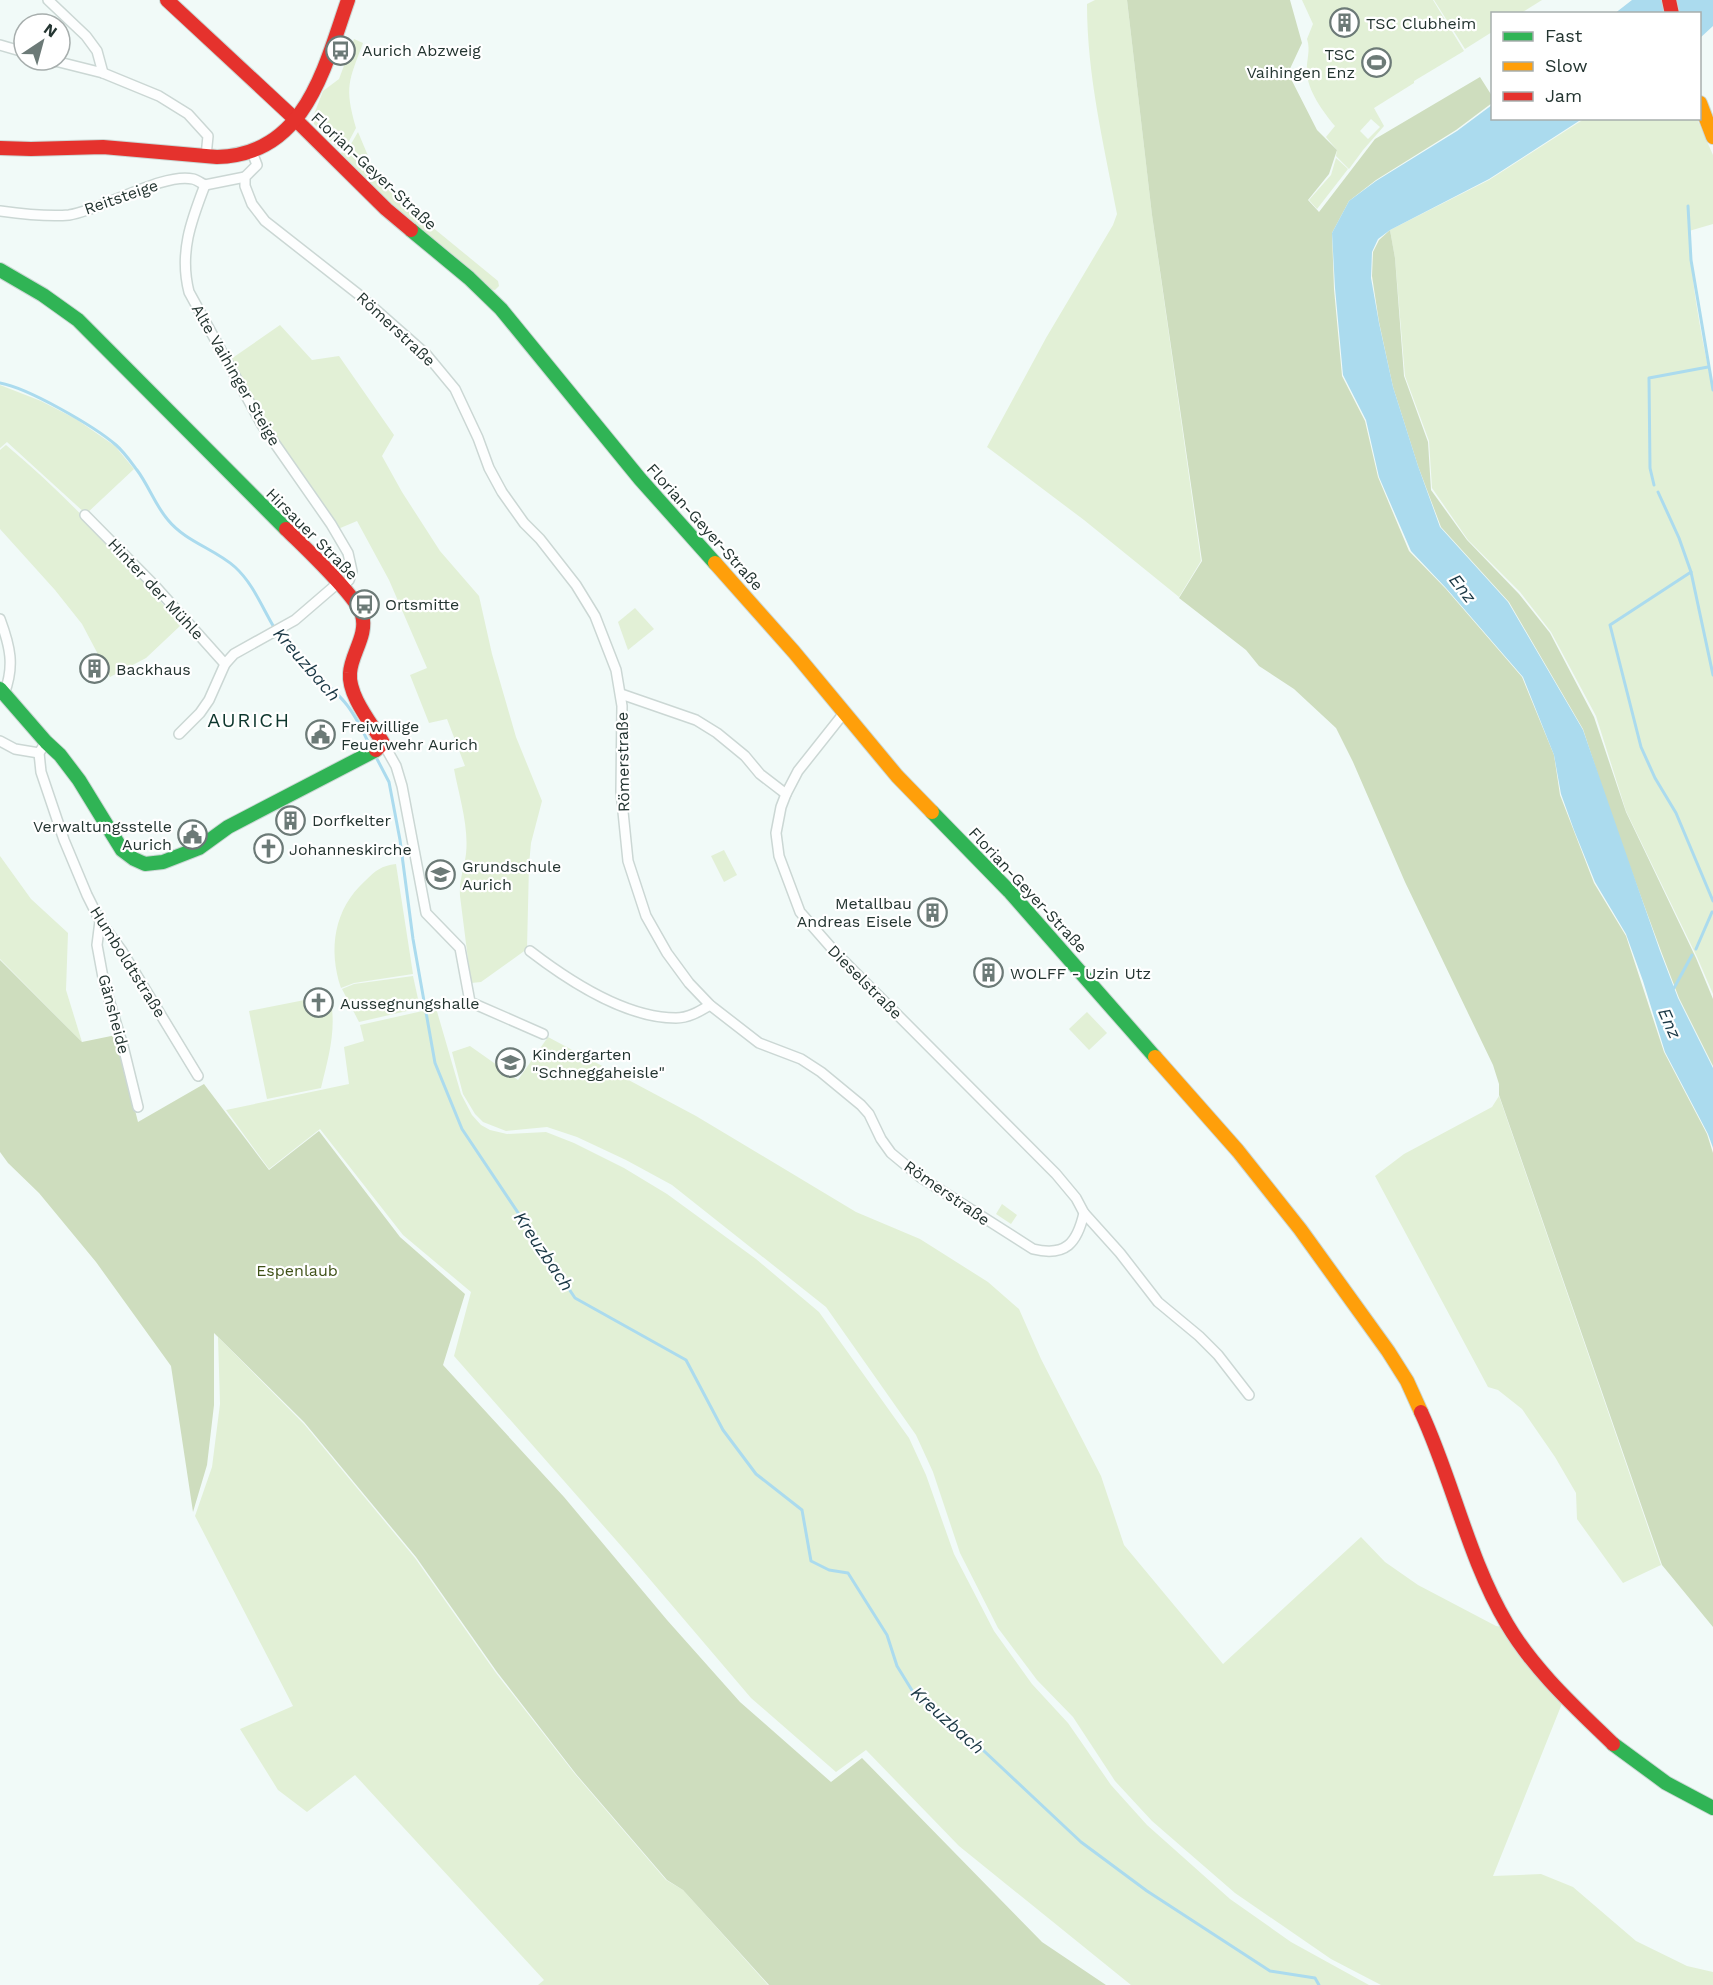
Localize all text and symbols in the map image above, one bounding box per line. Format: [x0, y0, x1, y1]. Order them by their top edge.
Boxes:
building icon: TSC Clubheim [1329, 7, 1361, 39]
north arrow [12, 12, 72, 72]
legend [1491, 12, 1701, 120]
place label: TSC Clubheim [1366, 14, 1476, 33]
text: N [40, 19, 61, 41]
text: Fast [1545, 25, 1583, 46]
bus stop icon: Aurich Abzweig [325, 34, 357, 66]
place label: Aurich Abzweig [362, 41, 481, 60]
place label: TSC Vaihingen Enz [1246, 45, 1355, 82]
sports icon: TSC Vaihingen Enz [1360, 47, 1392, 79]
text: Slow [1545, 55, 1588, 76]
text: Jam [1545, 85, 1582, 106]
street label: Florian-Geyer-Straße [307, 108, 441, 234]
street label: Reitsteige [82, 175, 160, 219]
street label: Römerstraße [353, 288, 439, 370]
street label: Alte Vaihinger Steige [188, 301, 284, 449]
street label: Florian-Geyer-Straße [643, 459, 767, 595]
street label: Hirsauer Straße [262, 484, 362, 584]
street label: Hinter der Mühle [104, 534, 208, 644]
water label: Enz [1445, 569, 1481, 607]
bus stop icon: Ortsmitte [348, 588, 380, 620]
place label: Ortsmitte [385, 595, 459, 614]
water label: Kreuzbach [269, 623, 345, 705]
building icon: Backhaus [79, 653, 111, 685]
place label: Backhaus [116, 660, 191, 679]
district label: AURICH [207, 708, 291, 732]
street label: Römerstraße [613, 712, 633, 812]
place label: Freiwillige Feuerwehr Aurich [341, 717, 478, 754]
public building icon: Freiwillige Feuerwehr Aurich [304, 719, 336, 751]
building icon: Dorfkelter [275, 804, 307, 836]
place label: Dorfkelter [312, 811, 391, 830]
place label: Verwaltungsstelle Aurich [33, 817, 172, 854]
public building icon: Verwaltungsstelle Aurich [177, 819, 209, 851]
street label: Florian-Geyer-Straße [965, 823, 1091, 957]
church icon: Johanneskirche [252, 833, 284, 865]
place label: Johanneskirche [289, 840, 412, 859]
place label: Grundschule Aurich [462, 857, 561, 894]
school or university icon: Grundschule Aurich [425, 859, 457, 891]
place label: Metallbau Andreas Eisele [797, 894, 912, 931]
building icon: Metallbau Andreas Eisele [917, 896, 949, 928]
street label: Humboldtstraße [86, 903, 170, 1021]
street label: Dieselstraße [824, 941, 906, 1023]
building icon: WOLFF - Uzin Utz [973, 957, 1005, 989]
place label: WOLFF - Uzin Utz [1010, 964, 1151, 983]
street label: Gänsheide [94, 972, 134, 1056]
church icon: Aussegnungshalle [303, 987, 335, 1019]
place label: Aussegnungshalle [340, 994, 480, 1013]
water label: Enz [1654, 1004, 1686, 1042]
place label: Kindergarten "Schneggaheisle" [532, 1045, 665, 1082]
school or university icon: Kindergarten "Schneggaheisle" [495, 1047, 527, 1079]
street label: Römerstraße [900, 1156, 994, 1230]
water label: Kreuzbach [510, 1207, 578, 1295]
park label: Espenlaub [256, 1261, 338, 1280]
water label: Kreuzbach [907, 1682, 989, 1758]

